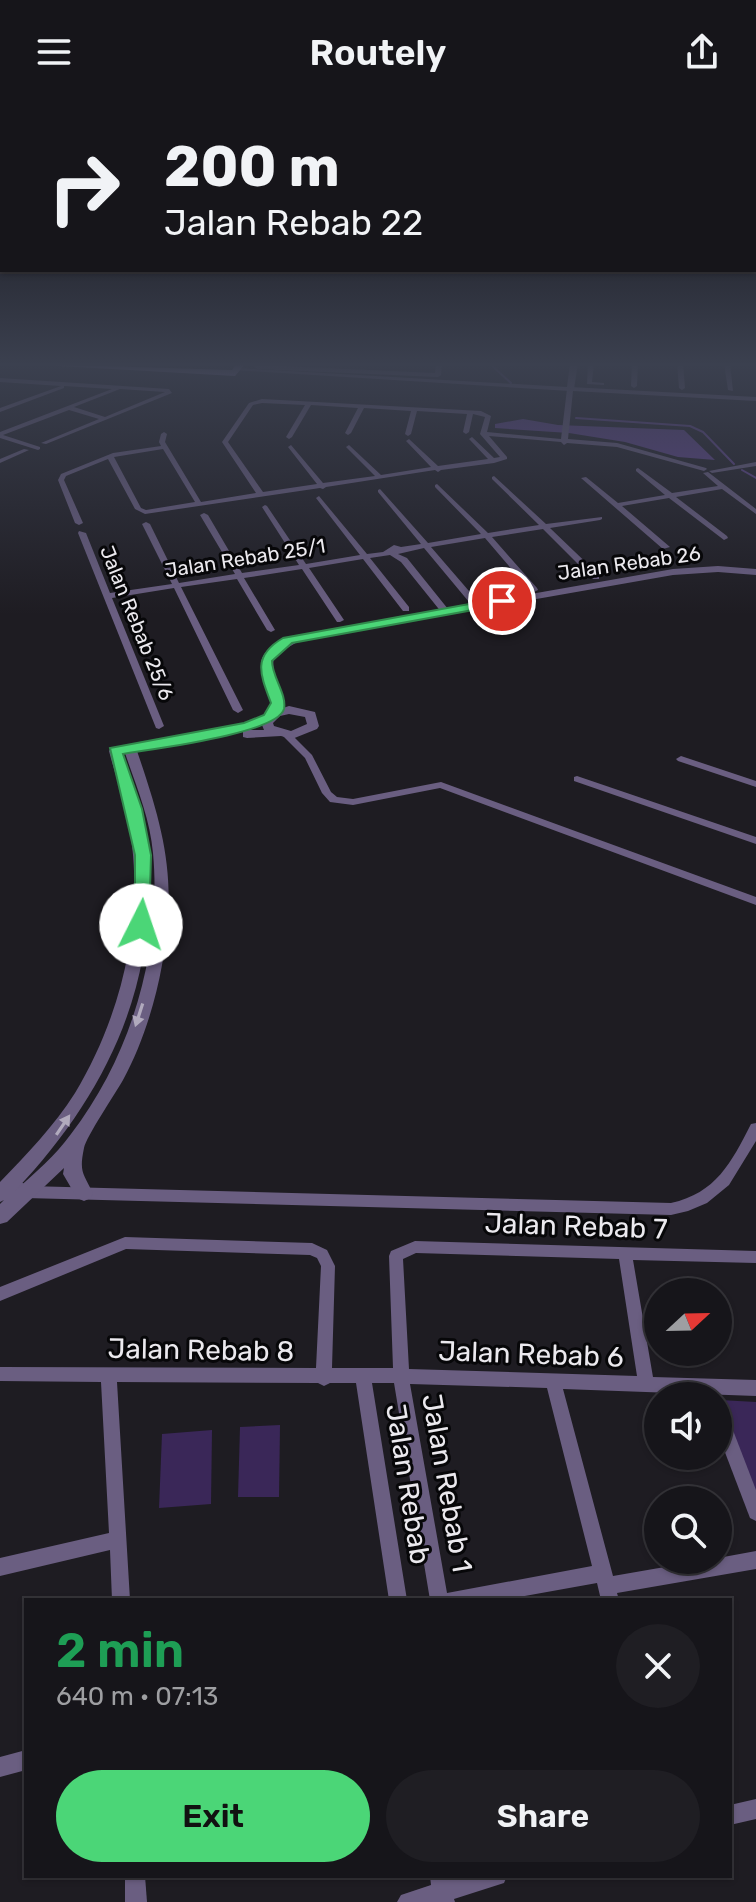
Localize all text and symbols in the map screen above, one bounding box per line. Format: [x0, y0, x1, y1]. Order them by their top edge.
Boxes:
icon: menu [32, 30, 76, 74]
icon: share [680, 30, 724, 74]
text: Routely [310, 31, 446, 74]
text: 200 m [164, 134, 340, 200]
icon: right [32, 136, 136, 240]
text: Jalan Rebab 22 [164, 201, 423, 244]
street label: Jalan Rebab 25/1 [163, 533, 327, 583]
street label: Jalan Rebab 26 [556, 541, 702, 585]
street label: Jalan Rebab 25/6 [95, 542, 179, 704]
pin [468, 567, 536, 635]
icon: arrive [480, 579, 524, 623]
position arrow [99, 883, 183, 967]
one-way arrow [132, 1003, 144, 1027]
one-way arrow [55, 1114, 70, 1135]
street label: Jalan Rebab 7 [484, 1206, 668, 1246]
north arrow [644, 1278, 732, 1366]
map controls [644, 1278, 732, 1574]
street label: Jalan Rebab 8 [107, 1332, 295, 1368]
street label: Jalan Rebab 6 [438, 1334, 624, 1374]
button: sound [644, 1382, 732, 1470]
street label: Jalan Rebab 1 [415, 1391, 479, 1575]
street label: Jalan Rebab [379, 1402, 437, 1566]
button: search [644, 1486, 732, 1574]
text: 2 min [56, 1622, 184, 1679]
button: close [616, 1624, 700, 1708]
text: 640 m · 07:13 [56, 1681, 218, 1712]
button: Exit [56, 1770, 370, 1862]
button: Share [386, 1770, 700, 1862]

